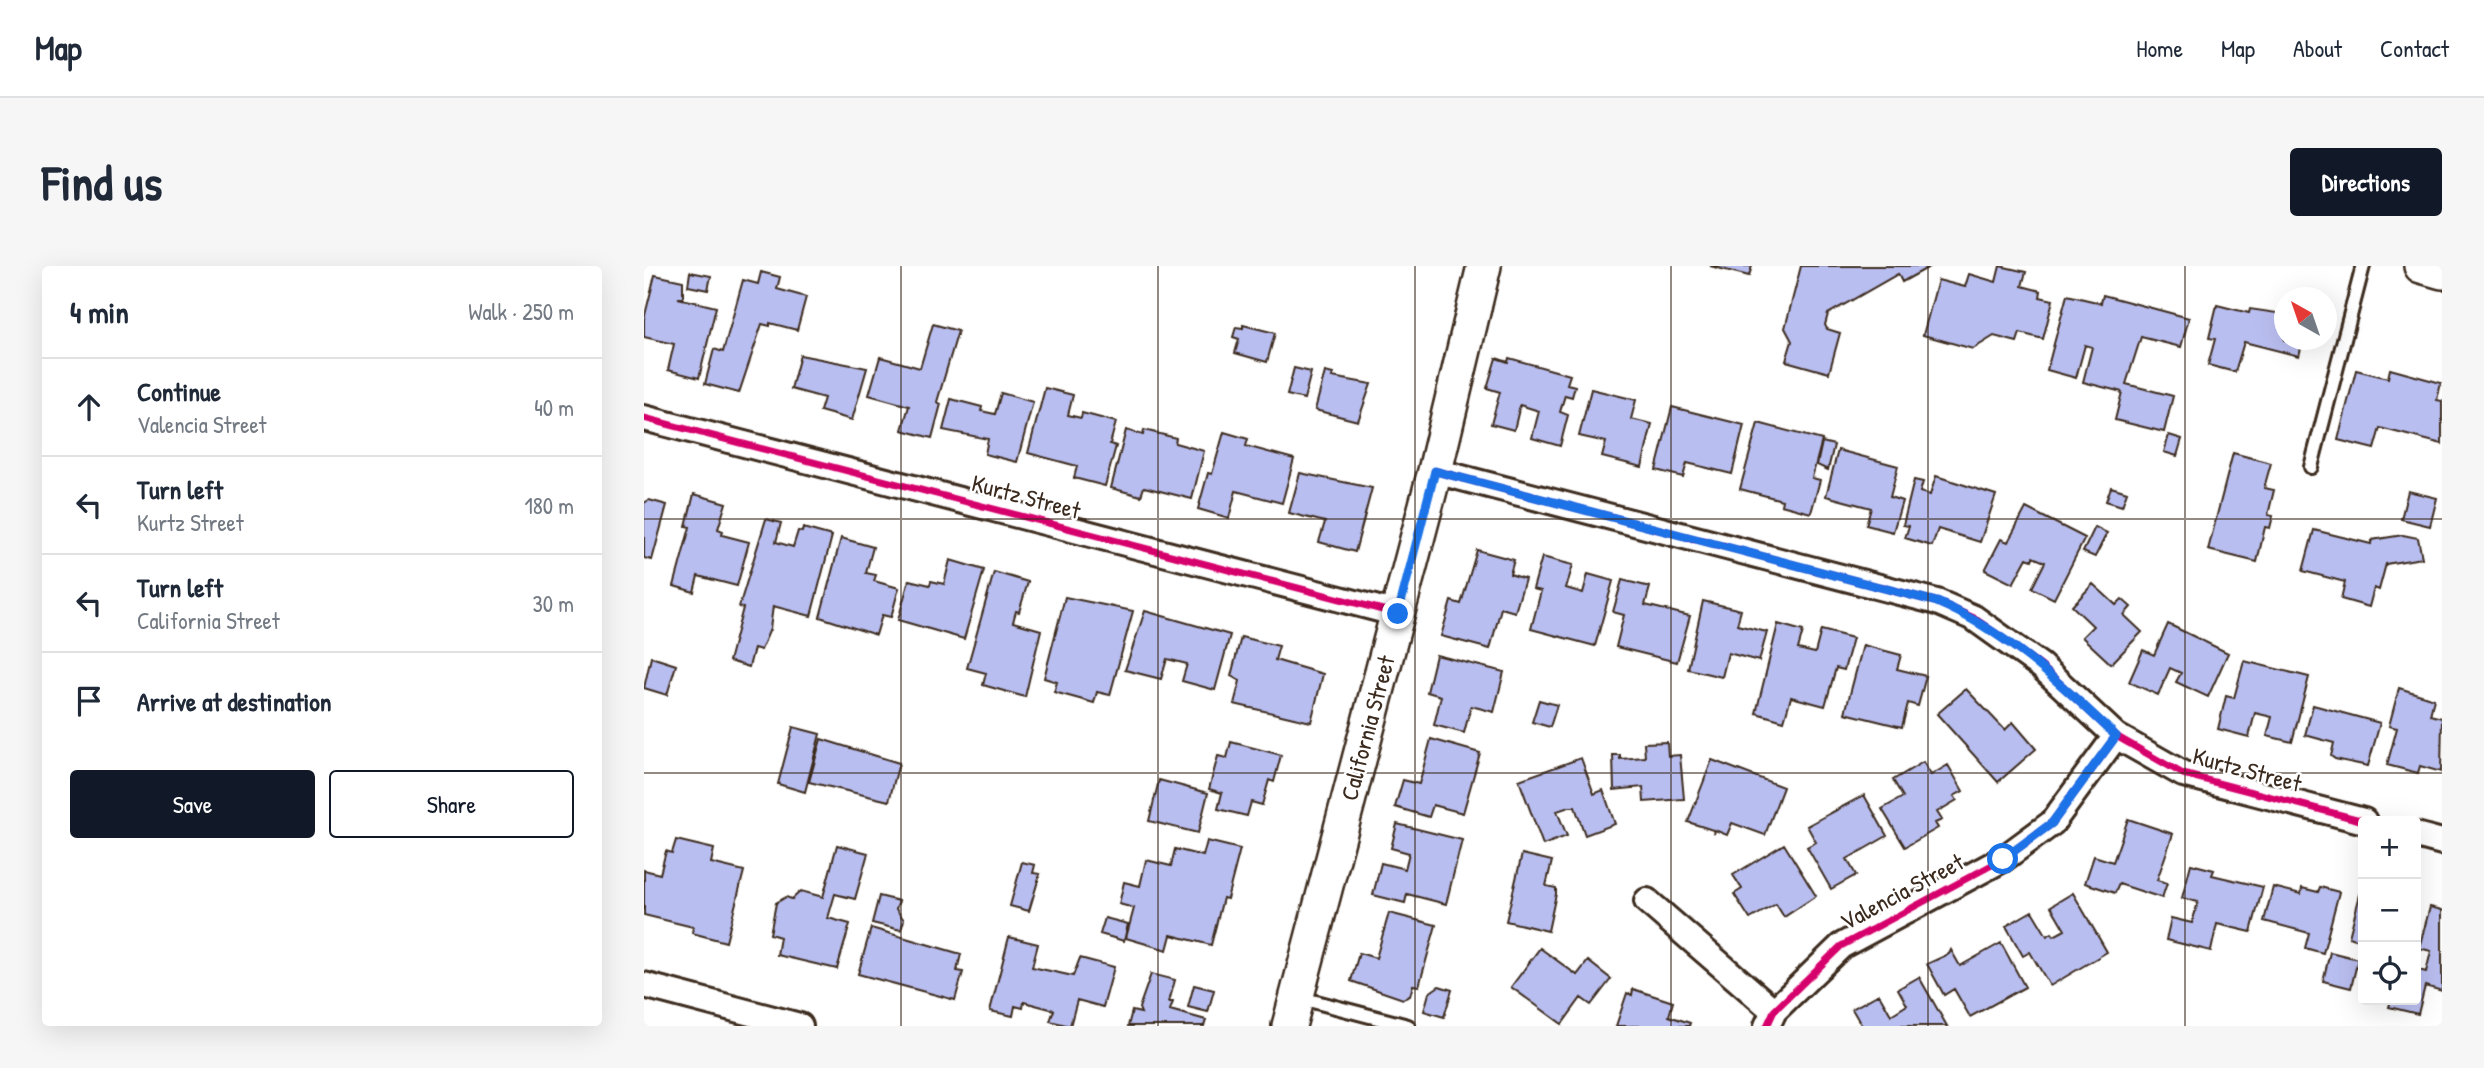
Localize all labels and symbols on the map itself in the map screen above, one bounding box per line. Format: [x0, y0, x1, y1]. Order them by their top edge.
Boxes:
north arrow [2274, 287, 2337, 350]
street label: Kurtz Street [968, 466, 1085, 526]
route end [1382, 598, 1413, 629]
street label: California Street [1332, 651, 1402, 804]
street label: Kurtz Street [2189, 739, 2306, 799]
route start [1987, 843, 2018, 874]
street label: Valencia Street [1834, 845, 1969, 937]

